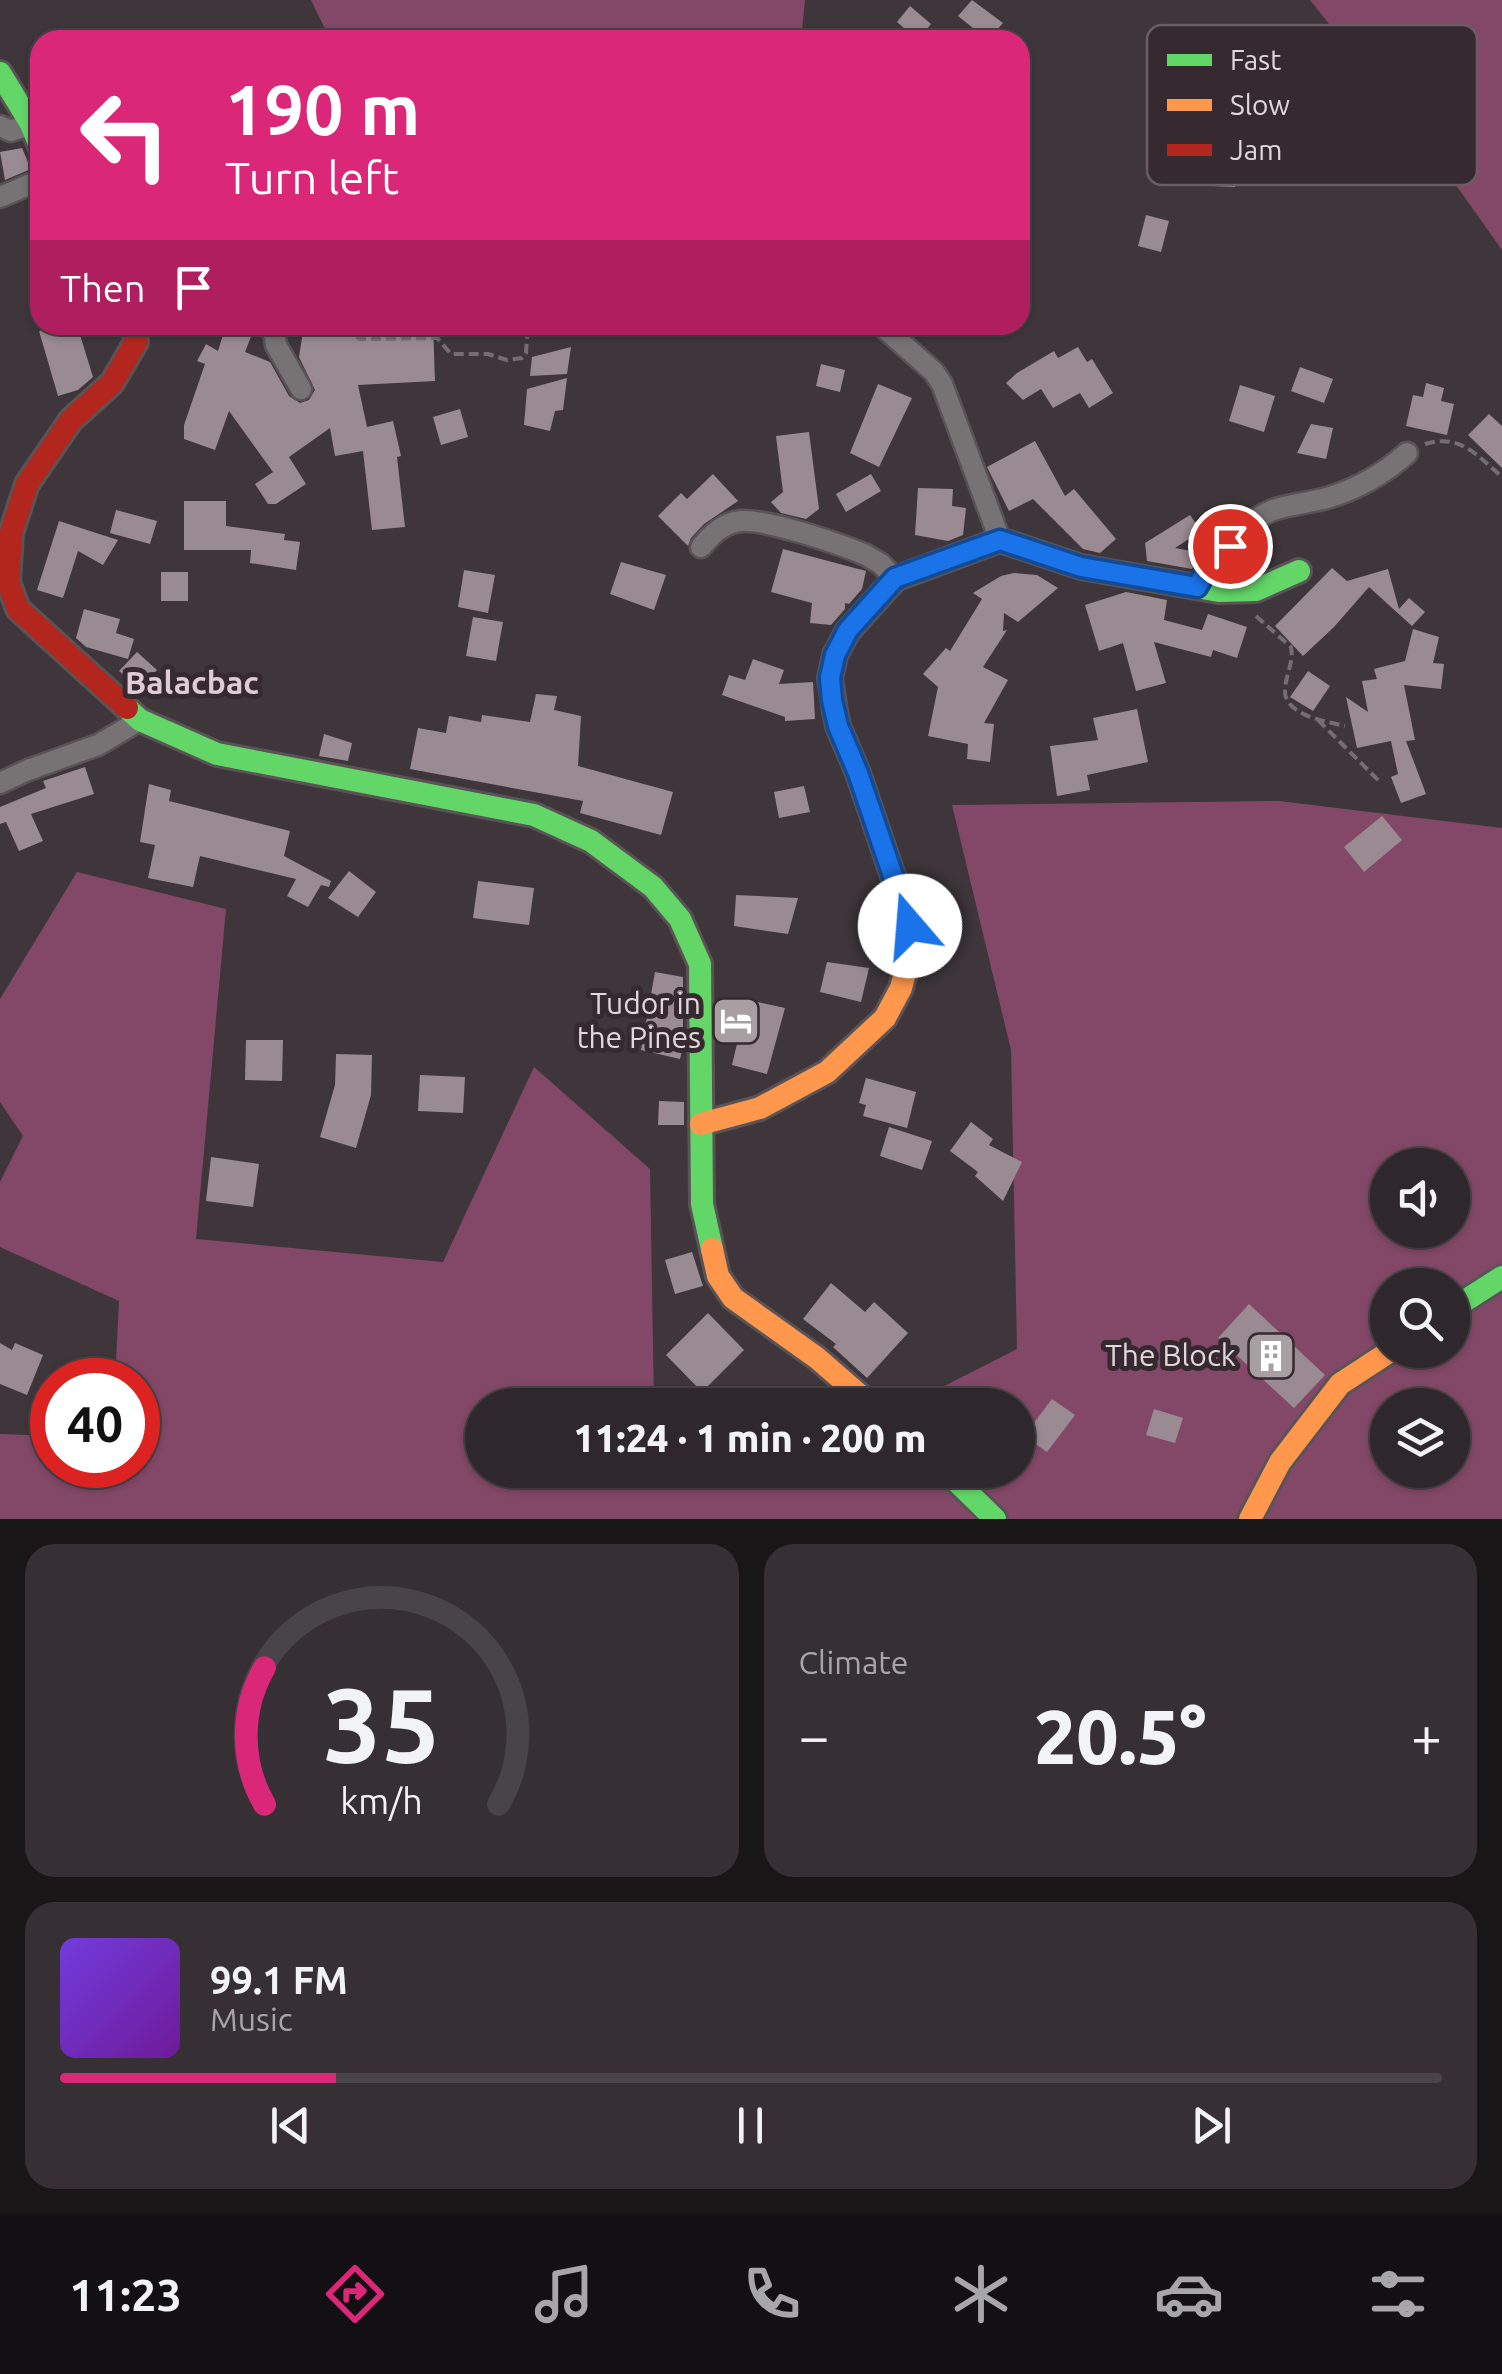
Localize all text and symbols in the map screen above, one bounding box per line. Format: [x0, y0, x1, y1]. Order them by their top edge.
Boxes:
legend [1147, 25, 1477, 185]
text: Fast [1230, 44, 1281, 75]
icon: left [60, 70, 190, 200]
text: 190 m [225, 70, 420, 148]
text: Slow [1230, 89, 1290, 120]
text: Jam [1230, 134, 1282, 165]
text: Turn left [225, 152, 399, 203]
icon: arrive [166, 260, 221, 315]
text: Then [60, 267, 146, 309]
pin [1188, 504, 1273, 589]
icon: arrive [1203, 519, 1258, 574]
district label: Balacbac [125, 664, 259, 700]
position arrow [858, 874, 962, 978]
place label: Tudor in the Pines [577, 986, 701, 1054]
hotel icon: Tudor in the Pines [710, 995, 762, 1047]
map controls [1370, 1148, 1470, 1488]
button: sound [1370, 1148, 1470, 1248]
button: search [1370, 1268, 1470, 1368]
building icon: The Block [1245, 1330, 1297, 1382]
place label: The Block [1105, 1338, 1236, 1372]
speed limit sign: 40 [30, 1358, 160, 1488]
button: layers [1370, 1388, 1470, 1488]
text: 11:24 · 1 min · 200 m [573, 1417, 927, 1459]
text: Climate [799, 1644, 909, 1680]
text: 35 [323, 1665, 440, 1782]
text: 20.5° [1034, 1694, 1207, 1778]
text: − [799, 1705, 830, 1766]
text: + [1411, 1705, 1442, 1766]
text: km/h [340, 1781, 423, 1821]
text: 99.1 FM [210, 1959, 348, 2001]
text: Music [210, 2001, 293, 2037]
icon: previous [263, 2098, 318, 2153]
icon: pause [723, 2098, 778, 2153]
icon: next [1184, 2098, 1239, 2153]
icon: directions [320, 2259, 390, 2329]
icon: music [529, 2259, 599, 2329]
icon: phone [737, 2259, 807, 2329]
icon: climate [946, 2259, 1016, 2329]
icon: car [1154, 2259, 1224, 2329]
icon: filters [1363, 2259, 1433, 2329]
text: 11:23 [69, 2269, 182, 2320]

